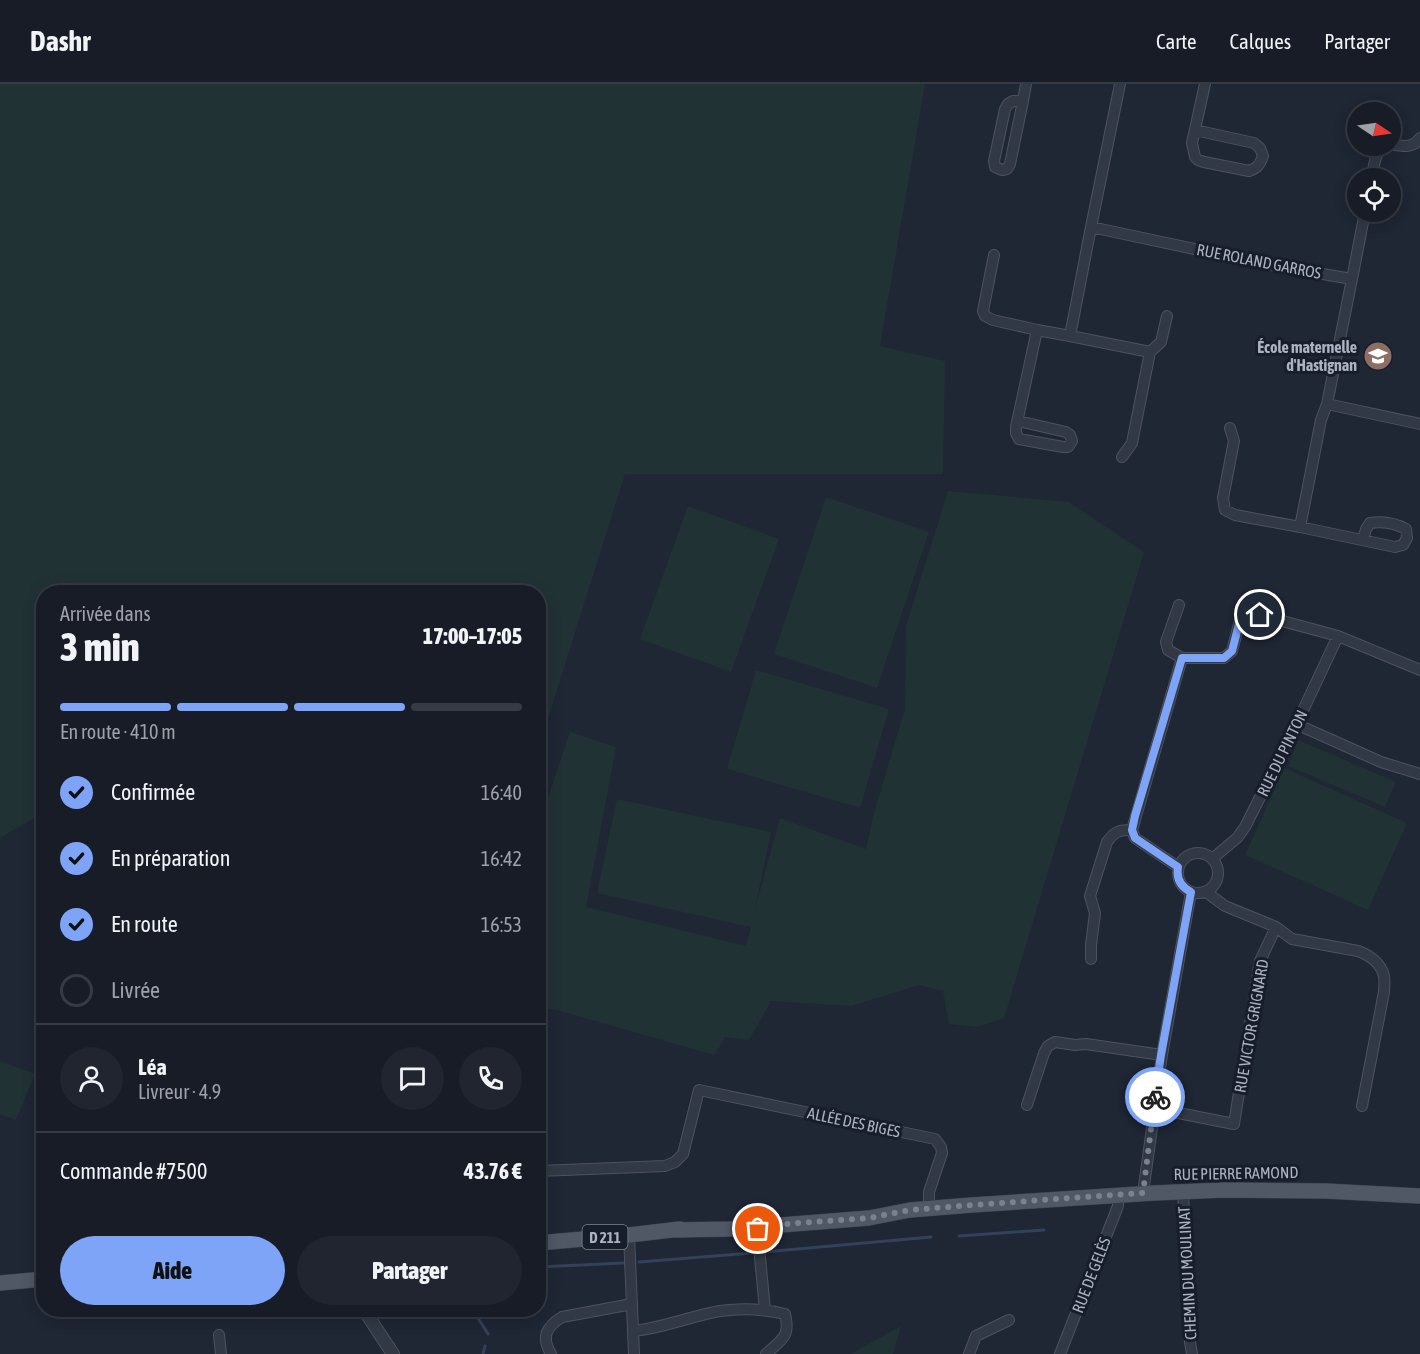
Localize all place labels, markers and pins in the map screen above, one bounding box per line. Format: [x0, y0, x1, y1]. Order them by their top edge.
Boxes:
place label: École maternelle d'Hastignan [1257, 338, 1357, 374]
school or university icon: École maternelle d'Hastignan [1362, 340, 1394, 372]
pin [1234, 589, 1285, 640]
pin [732, 1203, 783, 1254]

